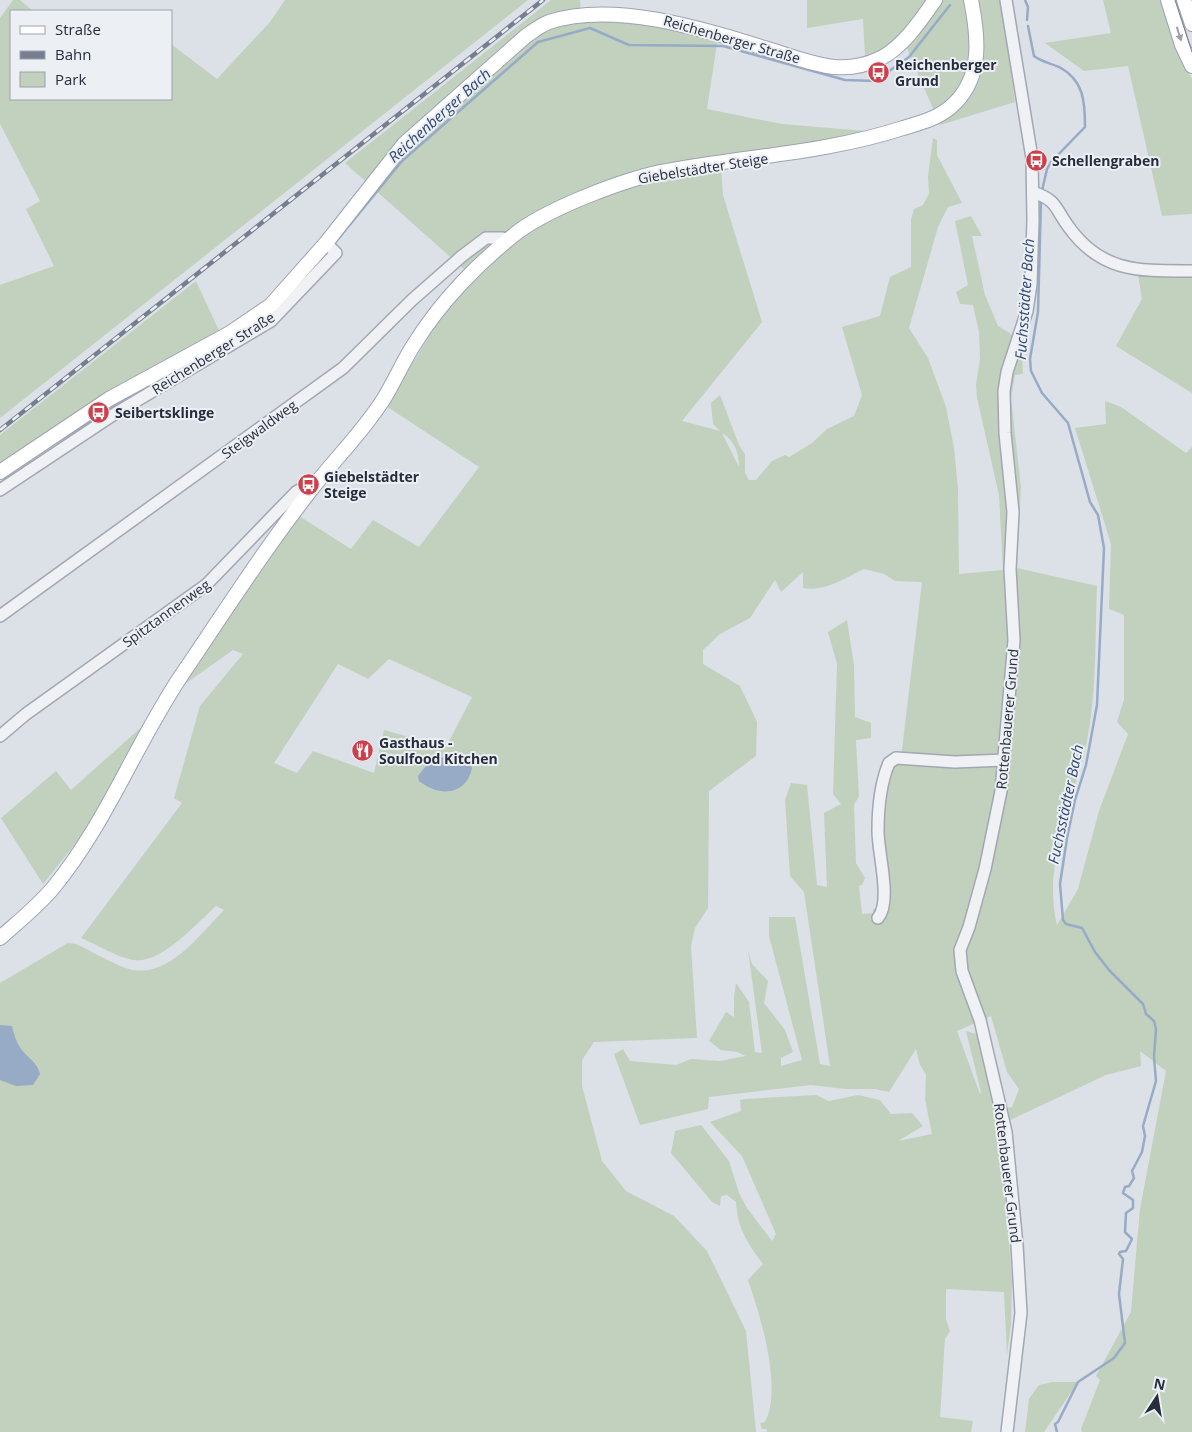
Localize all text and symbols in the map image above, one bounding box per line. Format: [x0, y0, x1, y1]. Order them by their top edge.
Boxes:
legend [10, 10, 172, 100]
street label: Reichenberger Straße [661, 10, 803, 68]
text: Straße [55, 19, 101, 39]
one-way arrow [1175, 26, 1183, 41]
text: Bahn [55, 44, 91, 64]
place label: Reichenberger Grund [895, 55, 997, 90]
bus stop icon: Reichenberger Grund [867, 60, 891, 84]
water label: Reichenberger Bach [383, 64, 495, 166]
text: Park [55, 69, 86, 89]
street label: Giebelstädter Steige [637, 148, 769, 188]
bus stop icon: Schellengraben [1024, 148, 1048, 172]
place label: Schellengraben [1052, 151, 1159, 170]
water label: Fuchsstädter Bach [1010, 238, 1038, 360]
street label: Reichenberger Straße [148, 307, 278, 399]
street label: Steigwaldweg [218, 395, 301, 463]
bus stop icon: Seibertsklinge [87, 400, 111, 424]
place label: Seibertsklinge [115, 403, 214, 422]
place label: Giebelstädter Steige [324, 467, 420, 502]
bus stop icon: Giebelstädter Steige [296, 472, 320, 496]
street label: Spitztannenweg [118, 575, 214, 651]
street label: Rottenbauerer Grund [991, 648, 1023, 790]
place label: Gasthaus - Soulfood Kitchen [379, 733, 498, 768]
restaurant icon: Gasthaus - Soulfood Kitchen [351, 738, 375, 762]
water label: Fuchsstädter Bach [1043, 743, 1087, 865]
street label: Rottenbauerer Grund [990, 1102, 1026, 1244]
north arrow [1132, 1372, 1182, 1422]
text: N [1152, 1373, 1167, 1394]

